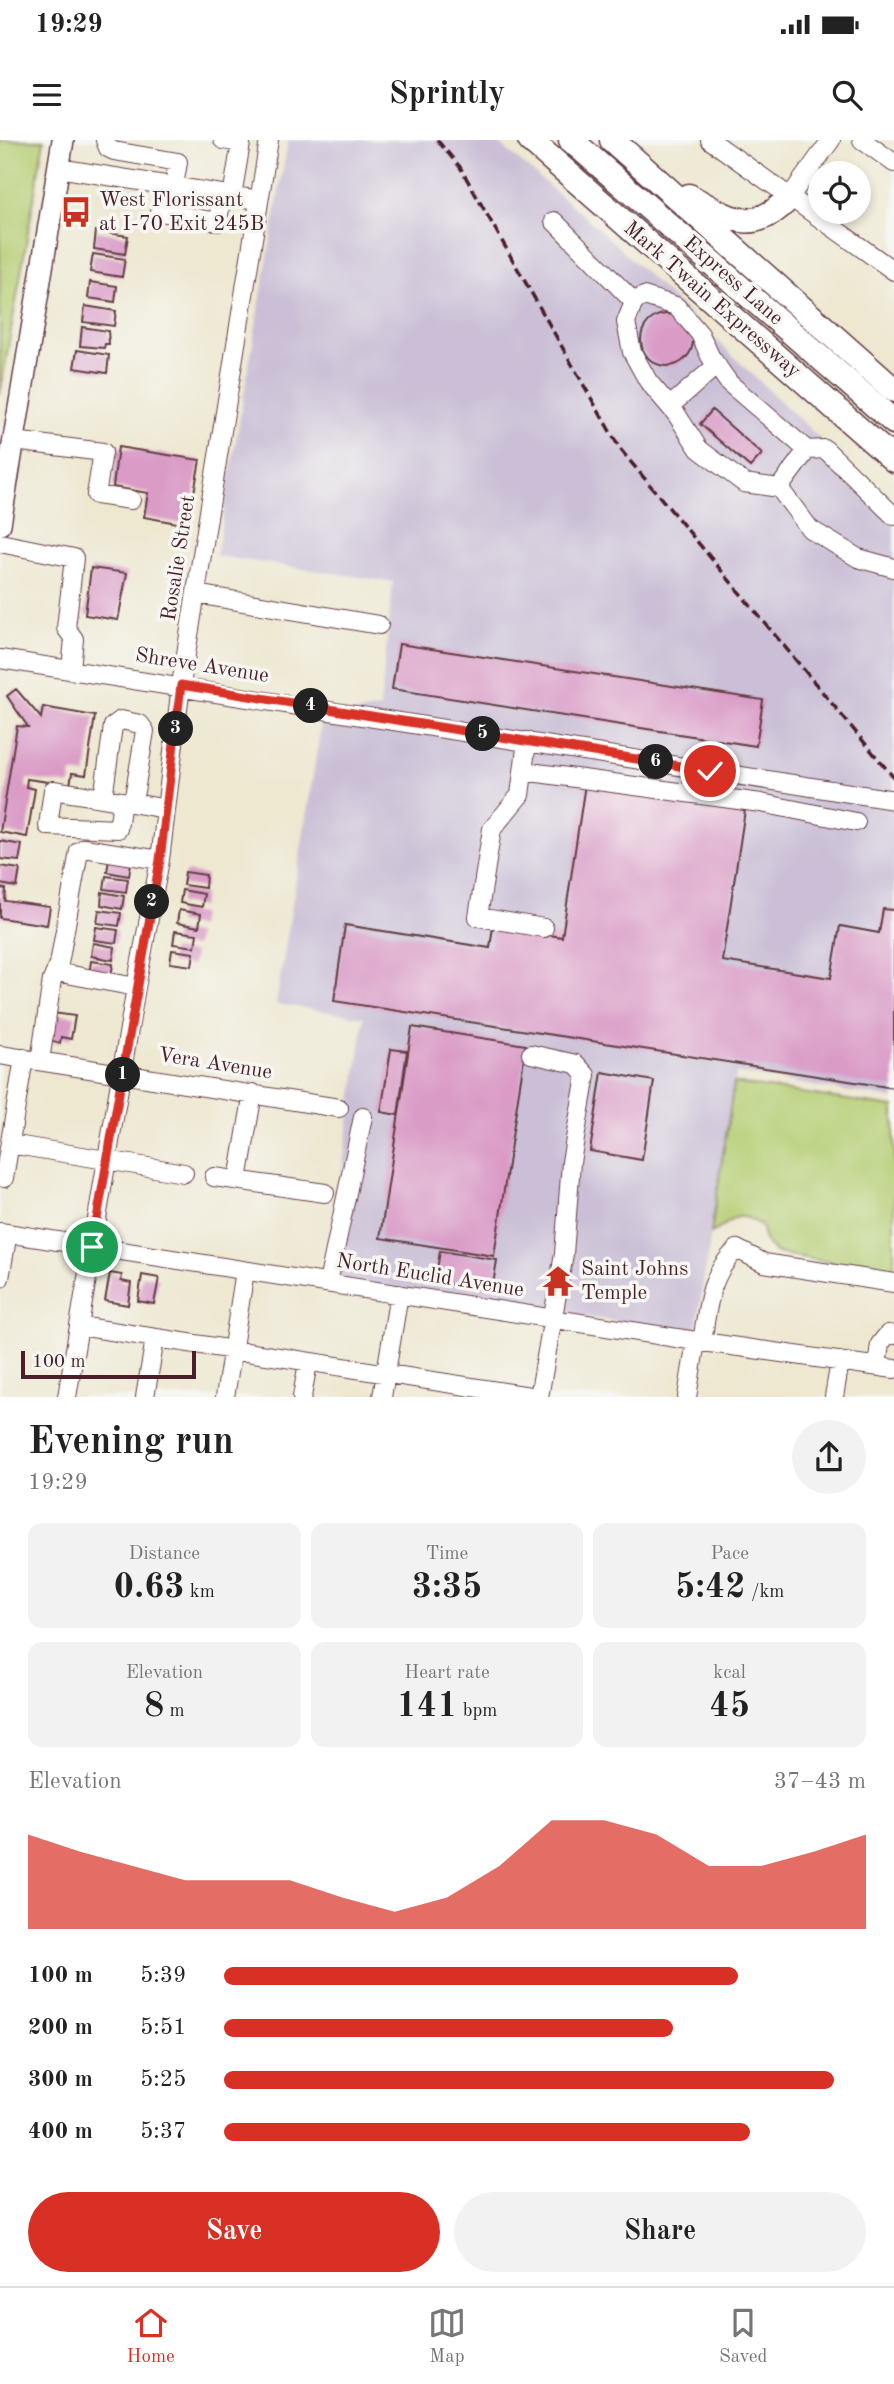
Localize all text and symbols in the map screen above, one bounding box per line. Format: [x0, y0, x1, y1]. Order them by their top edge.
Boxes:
text: 19:29 [35, 12, 103, 38]
icon: menu [28, 76, 66, 114]
icon: search [828, 76, 866, 114]
text: Sprintly [389, 79, 505, 111]
map controls [808, 161, 871, 224]
button: locate [808, 161, 871, 224]
place label: West Florissant at I-70 Exit 245B [99, 190, 264, 235]
bus stop icon: West Florissant at I-70 Exit 245B [59, 195, 93, 229]
street label: Mark Twain Expressway [620, 218, 804, 382]
street label: Express Lane [679, 232, 787, 330]
street label: Rosalie Street [159, 493, 199, 623]
street label: Shreve Avenue [134, 645, 270, 687]
pin: 4 [294, 688, 328, 724]
text: 4 [305, 696, 316, 715]
pin: 3 [158, 712, 194, 746]
pin: 5 [466, 716, 500, 752]
text: 3 [170, 719, 181, 738]
text: 5 [477, 724, 488, 743]
pin [680, 741, 740, 801]
pin: 6 [638, 744, 674, 780]
text: 6 [650, 752, 661, 771]
icon: check [691, 752, 729, 790]
pin: 2 [134, 884, 170, 920]
text: 2 [146, 892, 157, 911]
street label: Vera Avenue [156, 1045, 274, 1083]
pin: 1 [106, 1058, 140, 1093]
text: 1 [117, 1065, 128, 1084]
pin [62, 1217, 122, 1277]
icon: arrive [73, 1228, 111, 1266]
street label: North Euclid Avenue [335, 1251, 525, 1301]
place label: Saint Johns Temple [581, 1259, 688, 1304]
temple icon: Saint Johns Temple [541, 1264, 575, 1298]
scale bar [21, 1348, 196, 1380]
text: 100 m [32, 1353, 85, 1372]
button: share [792, 1420, 866, 1494]
text: Evening run [28, 1424, 234, 1462]
text: 19:29 [28, 1471, 88, 1494]
text: Distance [129, 1545, 200, 1564]
text: Time [426, 1545, 468, 1564]
text: Pace [710, 1545, 749, 1564]
text: 0.63 [114, 1570, 185, 1605]
text: 3:35 [412, 1570, 482, 1605]
text: 5:42 [675, 1570, 746, 1605]
text: km [185, 1583, 215, 1602]
text: /km [746, 1583, 784, 1602]
text: Elevation [126, 1664, 203, 1683]
text: Heart rate [404, 1664, 490, 1683]
text: kcal [713, 1664, 746, 1683]
text: 8 [144, 1689, 164, 1724]
text: 141 [397, 1689, 457, 1724]
text: 45 [709, 1689, 750, 1724]
text: m [164, 1702, 185, 1721]
text: bpm [457, 1702, 497, 1721]
text: Elevation [28, 1770, 122, 1793]
text: 37–43 m [774, 1770, 866, 1793]
text: 100 m [28, 1964, 93, 1987]
text: 5:39 [140, 1964, 186, 1987]
text: 200 m [28, 2016, 93, 2039]
text: 5:51 [140, 2016, 186, 2039]
text: 300 m [28, 2068, 93, 2091]
text: 5:25 [140, 2068, 186, 2091]
text: 400 m [28, 2120, 93, 2143]
text: 5:37 [140, 2120, 186, 2143]
button: Save [28, 2192, 440, 2272]
button: Share [454, 2192, 866, 2272]
tab: Home [127, 2304, 175, 2369]
tab: Map [428, 2304, 466, 2369]
tab: Saved [719, 2304, 767, 2369]

